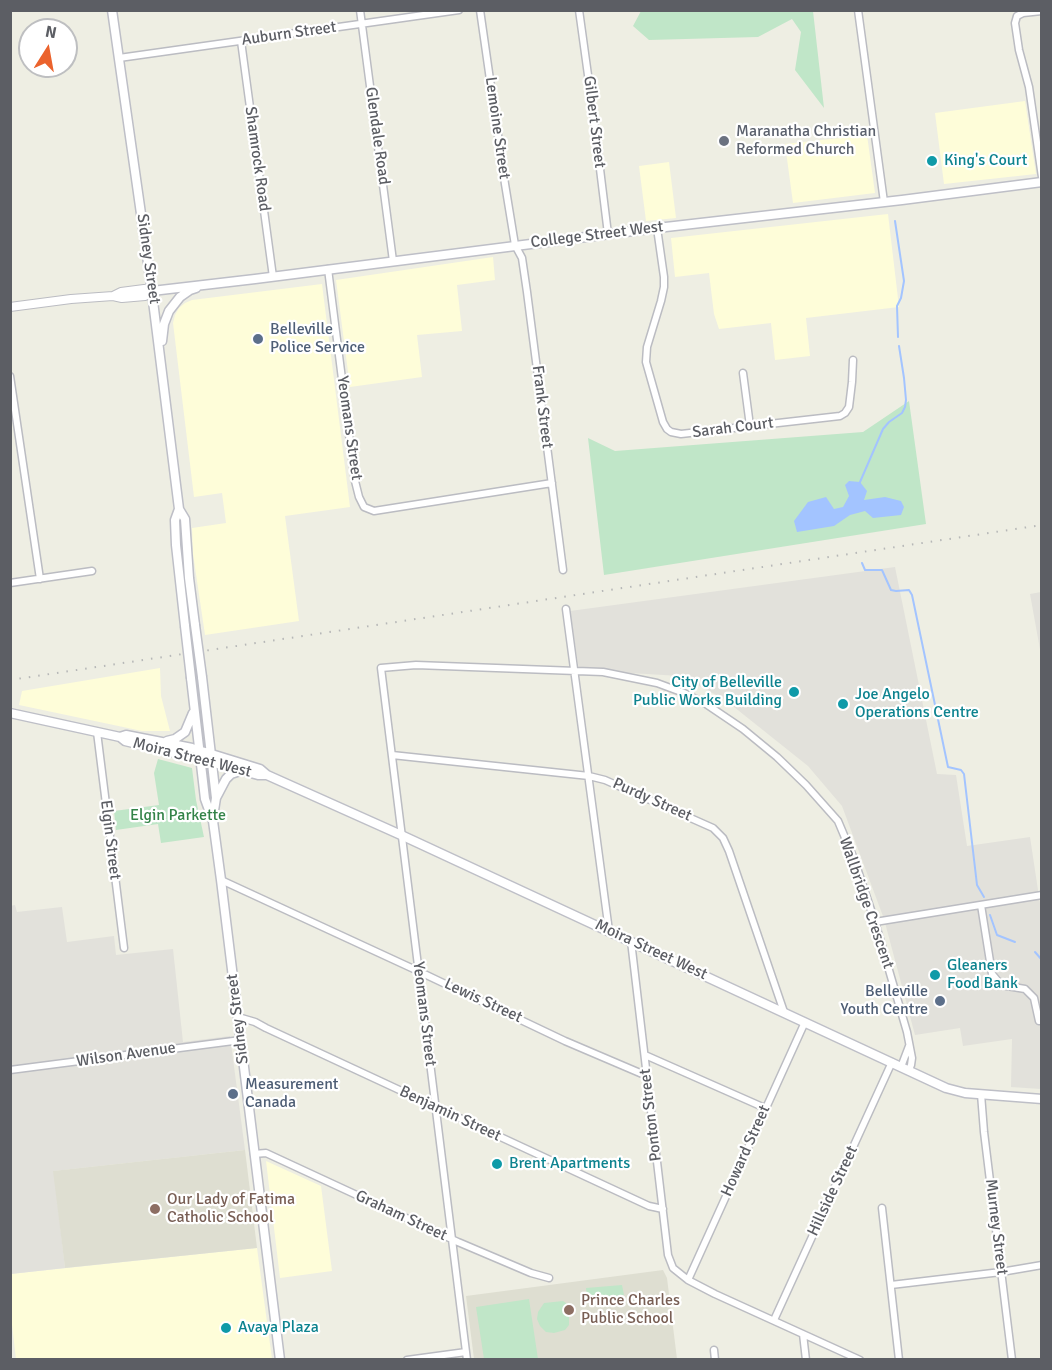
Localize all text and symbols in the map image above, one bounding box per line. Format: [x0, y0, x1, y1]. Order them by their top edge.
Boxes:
north arrow [18, 18, 78, 78]
street label: Auburn Street [240, 18, 338, 50]
text: N [44, 21, 58, 43]
street label: Gilbert Street [579, 75, 609, 169]
street label: Lemoine Street [480, 76, 514, 180]
street label: Glendale Road [361, 86, 393, 186]
street label: Shamrock Road [240, 105, 274, 213]
place label: Maranatha Christian Reformed Church [736, 122, 876, 160]
marker: Maranatha Christian Reformed Church [717, 134, 731, 148]
place label: King's Court [944, 151, 1027, 171]
marker: King's Court [925, 154, 939, 168]
street label: Sidney Street [132, 213, 164, 305]
street label: College Street West [529, 217, 665, 253]
place label: Belleville Police Service [270, 320, 365, 358]
marker: Belleville Police Service [251, 332, 265, 346]
street label: Frank Street [527, 364, 557, 450]
street label: Yeomans Street [332, 375, 366, 481]
street label: Sarah Court [691, 414, 775, 442]
place label: City of Belleville Public Works Building [633, 673, 782, 711]
marker: City of Belleville Public Works Building [787, 685, 801, 699]
place label: Joe Angelo Operations Centre [855, 685, 979, 723]
marker: Joe Angelo Operations Centre [836, 697, 850, 711]
street label: Moira Street West [131, 734, 253, 782]
street label: Purdy Street [609, 774, 695, 826]
street label: Elgin Street [96, 799, 124, 881]
park label: Elgin Parkette [130, 806, 226, 826]
street label: Wallbridge Crescent [834, 835, 898, 971]
street label: Moira Street West [592, 916, 710, 984]
place label: Gleaners Food Bank [947, 956, 1018, 994]
street label: Yeomans Street [408, 961, 440, 1067]
marker: Gleaners Food Bank [928, 968, 942, 982]
street label: Sidney Street [223, 973, 253, 1065]
street label: Lewis Street [441, 975, 525, 1027]
place label: Belleville Youth Centre [841, 982, 928, 1020]
marker: Belleville Youth Centre [933, 994, 947, 1008]
street label: Wilson Avenue [75, 1039, 177, 1071]
street label: Ponton Street [636, 1067, 666, 1163]
place label: Measurement Canada [245, 1075, 338, 1113]
street label: Benjamin Street [396, 1082, 504, 1146]
marker: Measurement Canada [226, 1087, 240, 1101]
street label: Howard Street [717, 1102, 775, 1200]
street label: Hillside Street [804, 1143, 862, 1239]
place label: Brent Apartments [509, 1154, 630, 1174]
marker: Brent Apartments [490, 1157, 504, 1171]
street label: Murney Street [981, 1178, 1011, 1276]
street label: Graham Street [352, 1186, 450, 1246]
place label: Our Lady of Fatima Catholic School [167, 1190, 295, 1228]
marker: Our Lady of Fatima Catholic School [148, 1202, 162, 1216]
place label: Prince Charles Public School [581, 1291, 680, 1329]
marker: Prince Charles Public School [562, 1303, 576, 1317]
place label: Avaya Plaza [238, 1318, 319, 1338]
marker: Avaya Plaza [219, 1321, 233, 1335]

